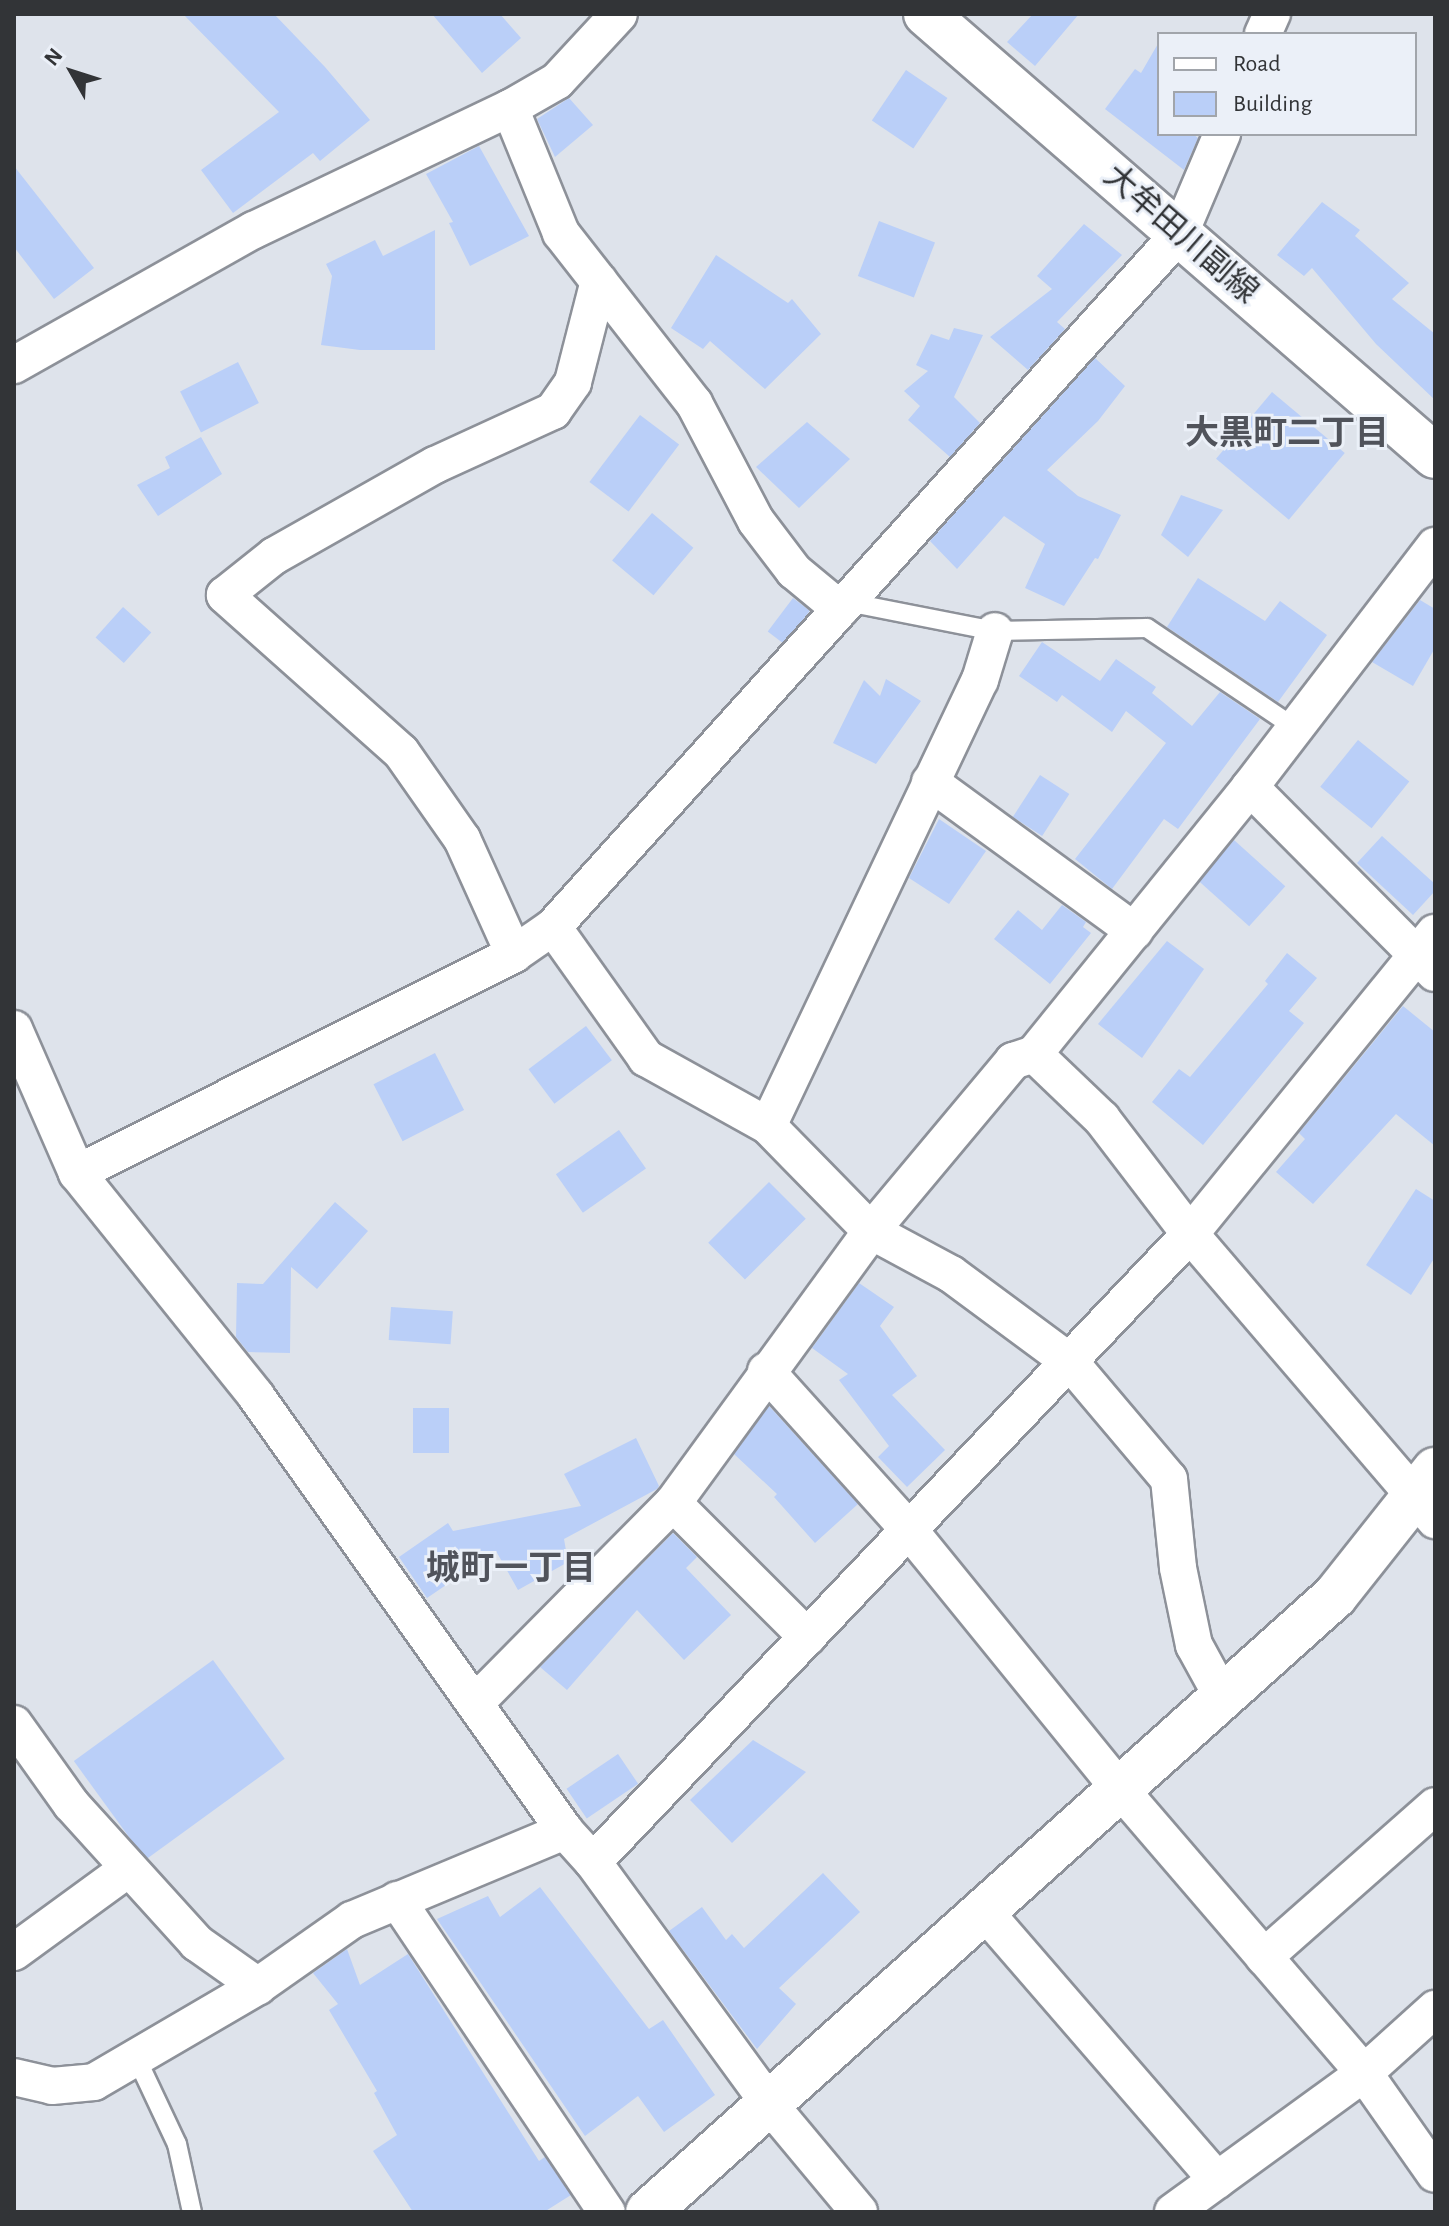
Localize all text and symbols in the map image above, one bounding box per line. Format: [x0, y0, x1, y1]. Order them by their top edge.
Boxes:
north arrow [32, 32, 112, 112]
legend [1157, 32, 1417, 136]
text: N [40, 44, 67, 70]
text: Road [1233, 52, 1281, 76]
text: Building [1233, 92, 1312, 116]
street label: 大牟田川副線 [1096, 157, 1266, 311]
district label: 大黒町二丁目 [1185, 415, 1389, 455]
district label: 城町一丁目 [426, 1550, 596, 1590]

